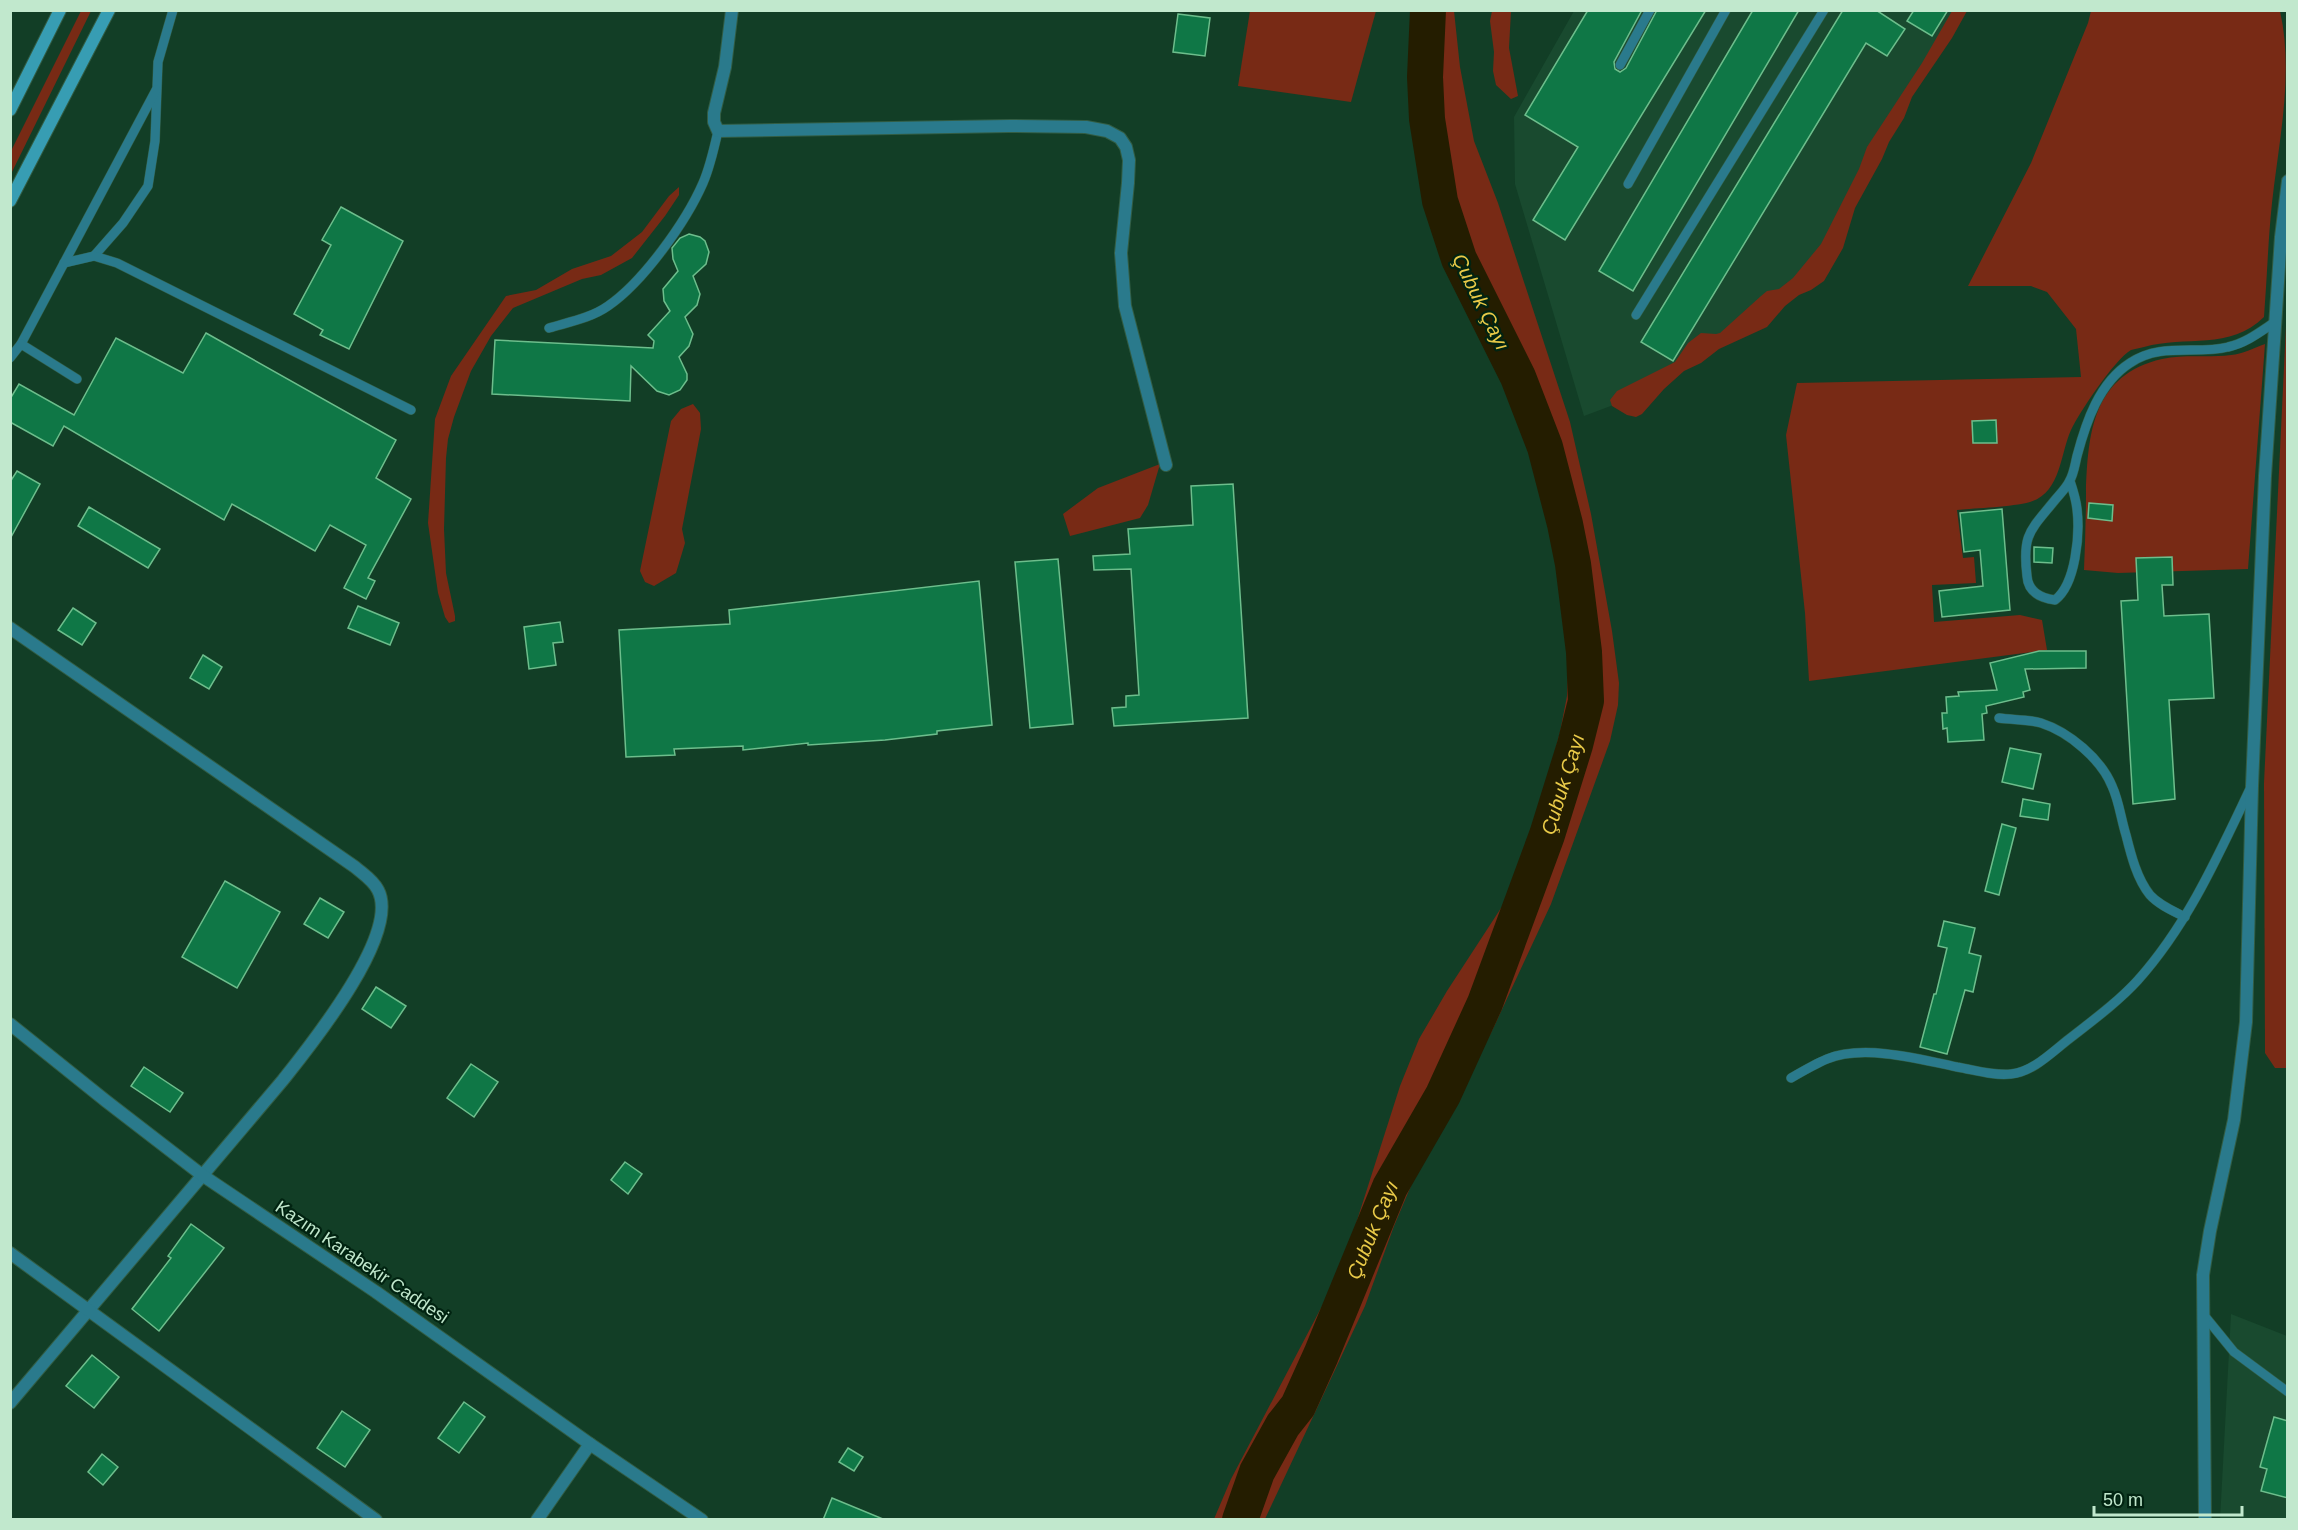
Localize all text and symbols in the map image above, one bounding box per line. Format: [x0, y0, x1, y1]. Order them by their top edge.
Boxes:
water label: Çubuk Çayı [1448, 250, 1514, 354]
water label: Çubuk Çayı [1537, 731, 1588, 837]
water label: Çubuk Çayı [1342, 1176, 1402, 1282]
street label: Kazım Karabekir Caddesi [272, 1197, 452, 1327]
scale bar [2094, 1479, 2242, 1517]
text: 50 m [2103, 1490, 2143, 1510]

